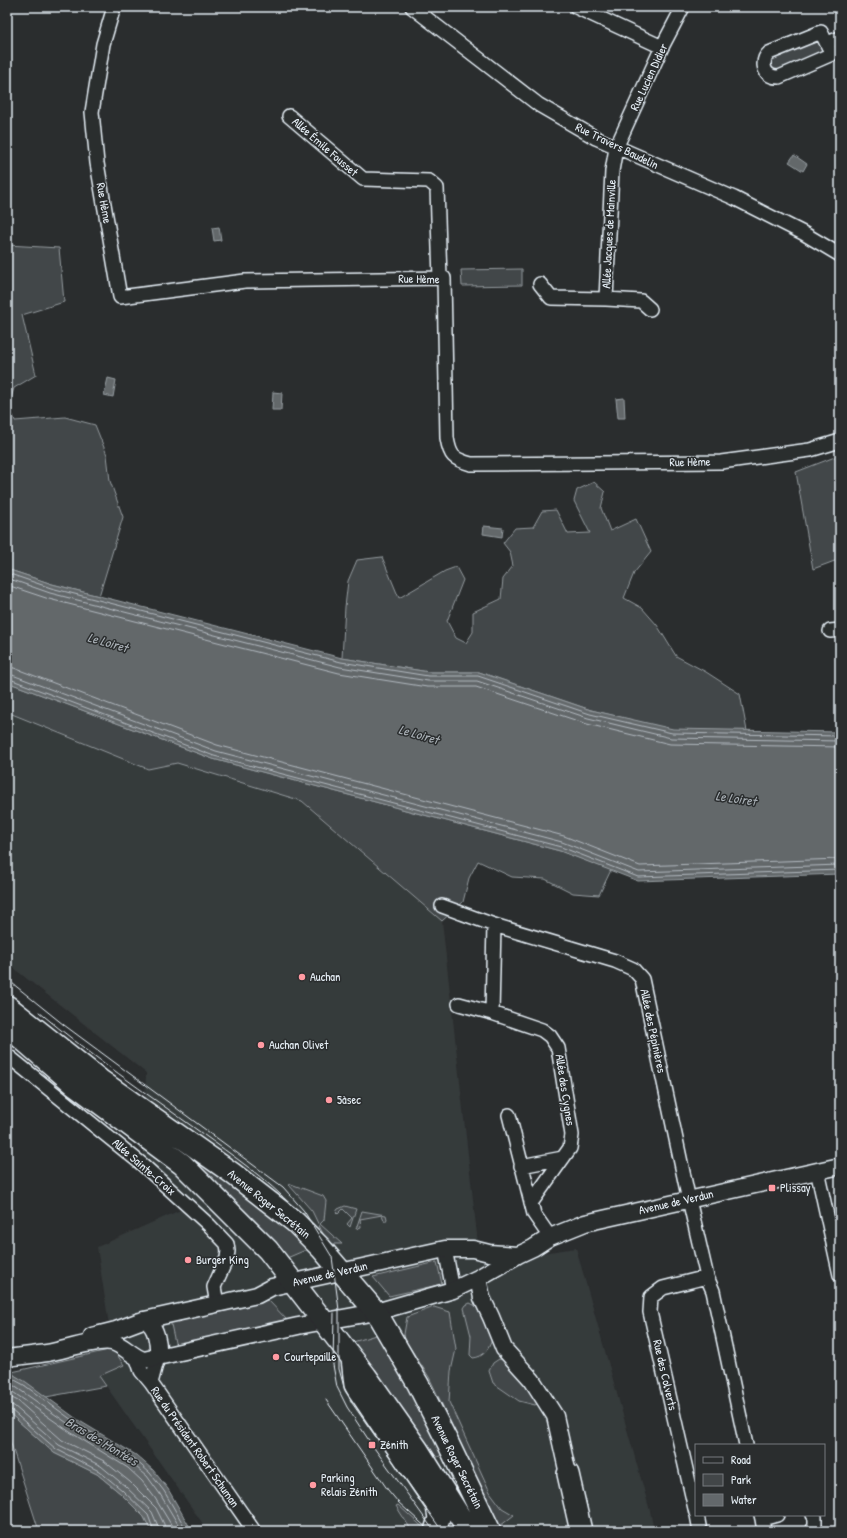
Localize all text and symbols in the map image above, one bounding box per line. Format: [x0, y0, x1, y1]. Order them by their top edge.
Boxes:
street label: Rue Lucien Didier [626, 40, 672, 113]
street label: Allée Émile Fousset [289, 113, 363, 181]
street label: Rue Travers Baudelin [573, 118, 662, 173]
street label: Allée Jacques de Mainville [597, 179, 620, 289]
street label: Rue Hème [93, 181, 116, 225]
street label: Rue Hème [398, 270, 440, 287]
street label: Rue Hème [669, 453, 711, 470]
water label: Le Loiret [86, 628, 132, 657]
water label: Le Loiret [397, 720, 443, 749]
water label: Le Loiret [715, 786, 760, 810]
place label: Auchan [310, 968, 340, 985]
marker: Auchan [297, 972, 307, 982]
street label: Allée des Pépinières [636, 987, 671, 1075]
place label: Auchan Olivet [269, 1036, 329, 1053]
marker: Auchan Olivet [256, 1040, 266, 1050]
street label: Allée des Cygnes [551, 1053, 580, 1127]
place label: 5àsec [337, 1091, 361, 1108]
marker: 5àsec [324, 1095, 334, 1105]
street label: Allée Sainte-Croix [109, 1134, 180, 1199]
street label: Avenue Roger Secrétain [224, 1165, 314, 1242]
place label: Plissay [780, 1179, 811, 1196]
marker: Plissay [767, 1183, 777, 1193]
street label: Avenue de Verdun [637, 1185, 715, 1218]
place label: Burger King [196, 1251, 249, 1268]
marker: Burger King [183, 1255, 193, 1265]
street label: Avenue de Verdun [291, 1257, 369, 1290]
street label: Rue des Colverts [649, 1338, 682, 1412]
place label: Courtepaille [284, 1348, 336, 1365]
marker: Courtepaille [271, 1352, 281, 1362]
street label: Rue du Président Robert Schuman [147, 1383, 244, 1511]
water label: Bras des Montées [62, 1412, 142, 1470]
street label: Avenue Roger Secrétain [427, 1412, 488, 1511]
place label: Zénith [380, 1436, 408, 1453]
marker: Zénith [367, 1440, 377, 1450]
legend [695, 1444, 825, 1516]
text: Road [731, 1451, 751, 1468]
place label: Parking Relais Zénith [321, 1469, 377, 1500]
text: Park [731, 1471, 751, 1488]
marker: Parking Relais Zénith [308, 1480, 318, 1490]
text: Water [731, 1491, 757, 1508]

